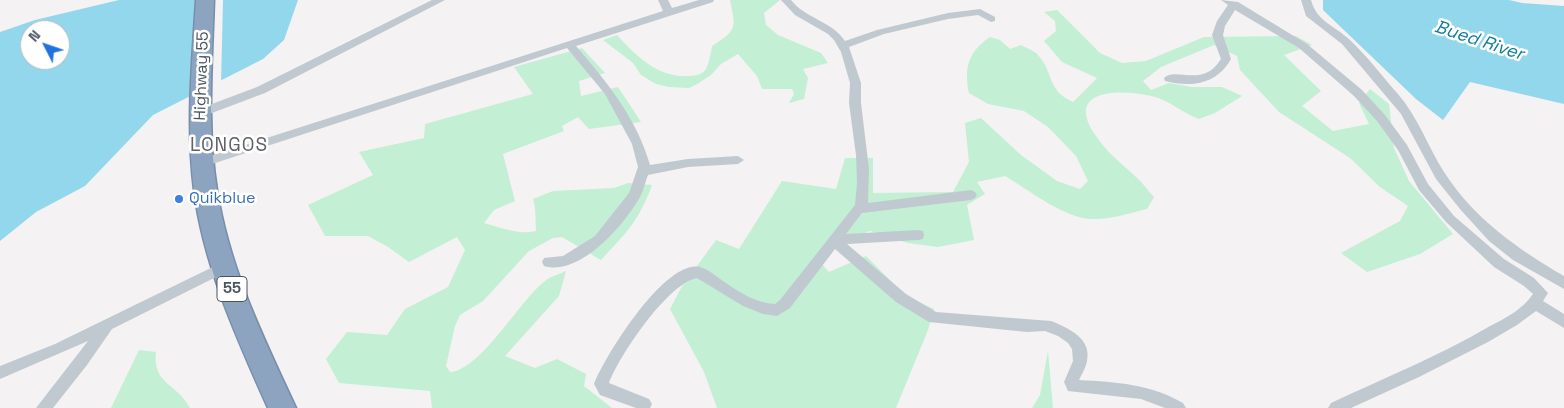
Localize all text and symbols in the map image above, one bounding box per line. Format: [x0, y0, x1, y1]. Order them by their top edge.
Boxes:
water label: Bued River [1432, 16, 1526, 66]
north arrow [20, 20, 70, 70]
text: N [25, 26, 44, 45]
street label: Highway 55 [191, 31, 213, 121]
district label: LONGOS [189, 135, 269, 157]
place label: Quikblue [189, 189, 256, 209]
marker: Quikblue [173, 193, 185, 205]
road number: 55 [217, 276, 247, 302]

